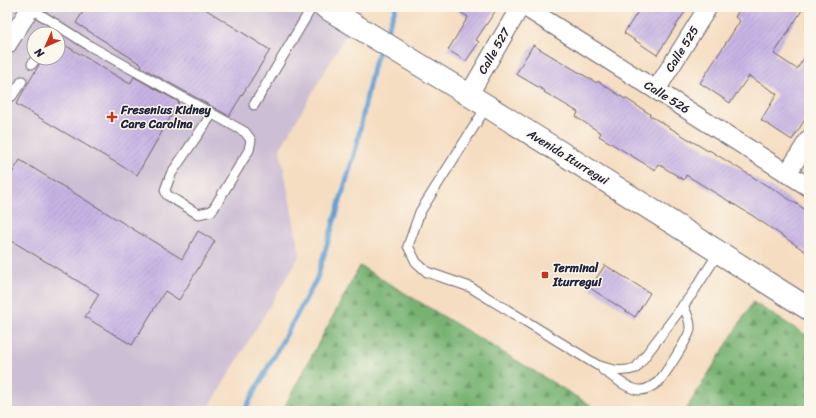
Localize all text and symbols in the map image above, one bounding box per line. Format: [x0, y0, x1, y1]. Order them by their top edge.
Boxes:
street label: Calle 525 [659, 21, 705, 77]
street label: Calle 527 [472, 23, 517, 78]
north arrow [26, 26, 66, 66]
text: N [30, 43, 49, 63]
street label: Calle 526 [640, 74, 694, 120]
place label: Fresenius Kidney Care Carolina [120, 99, 211, 135]
marker: Fresenius Kidney Care Carolina [106, 111, 118, 123]
street label: Avenida Iturregui [522, 122, 614, 191]
place label: Terminal Iturregui [552, 257, 602, 293]
marker: Terminal Iturregui [540, 270, 550, 280]

